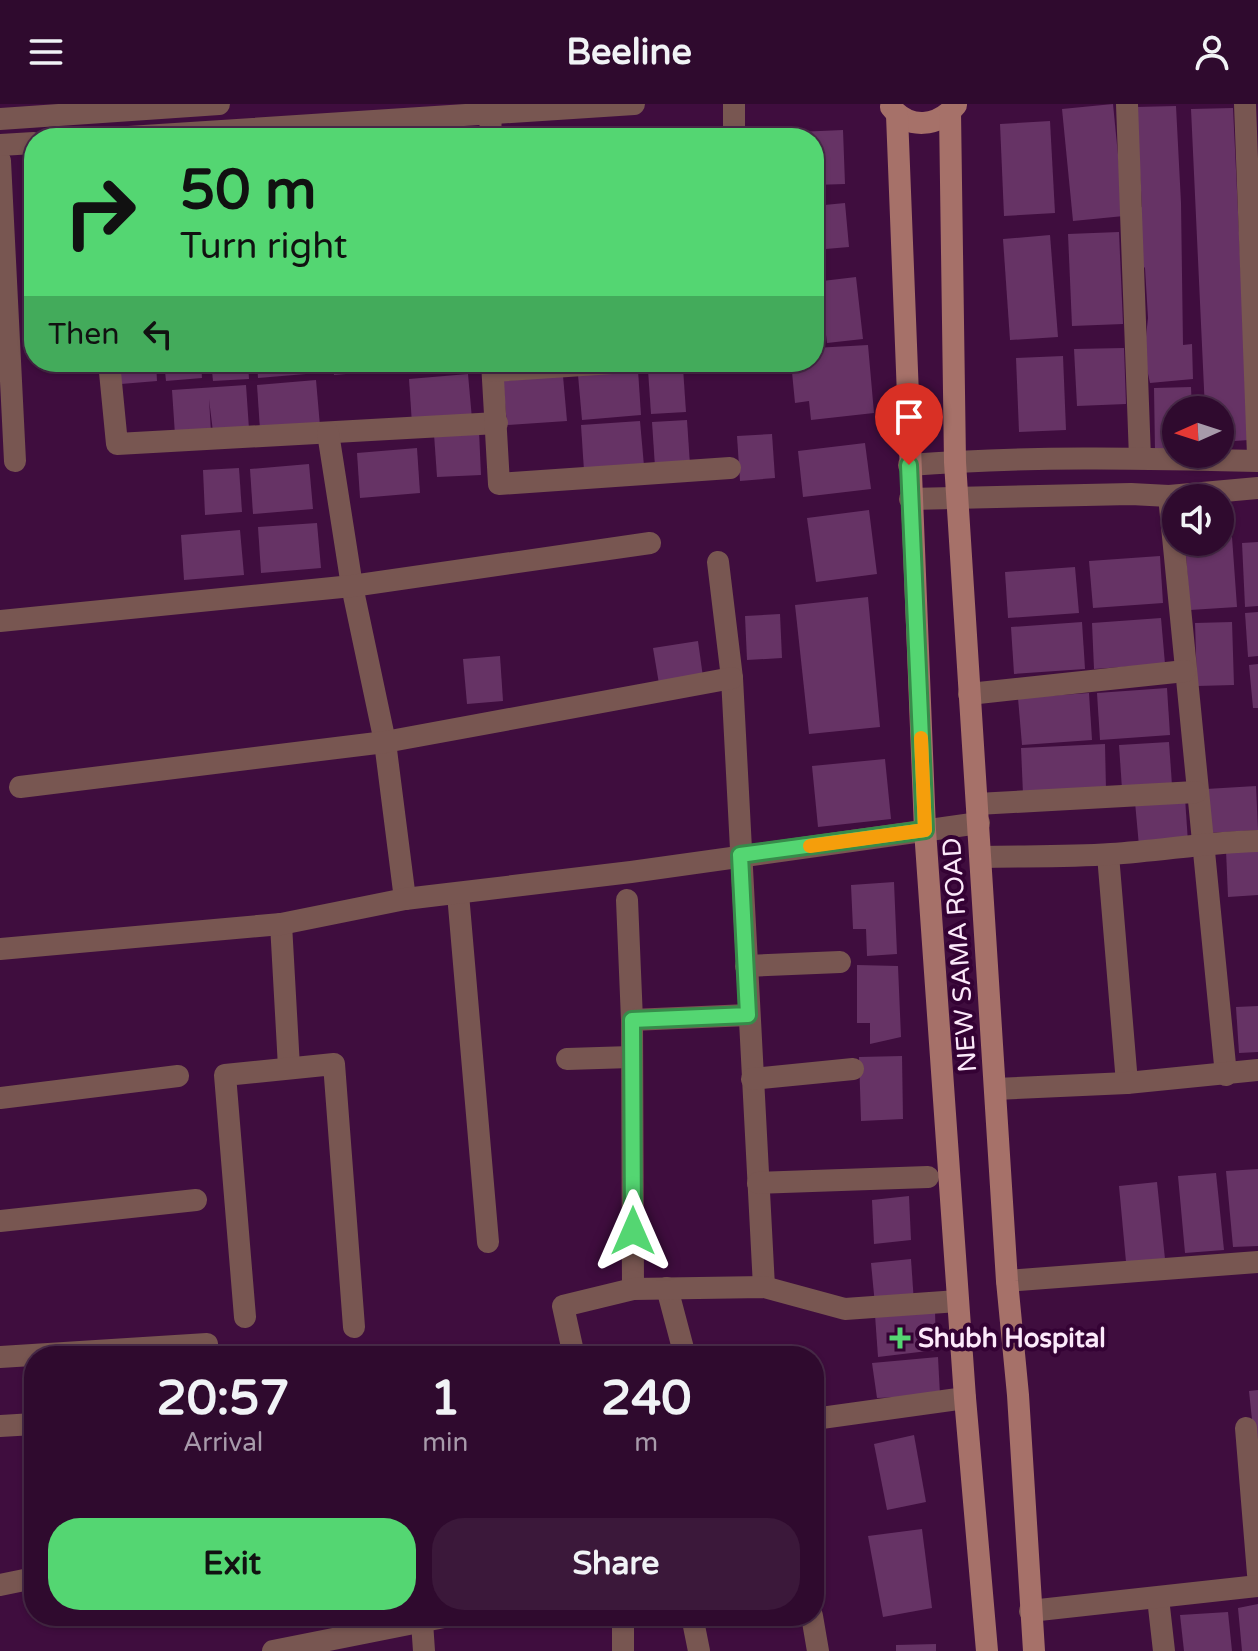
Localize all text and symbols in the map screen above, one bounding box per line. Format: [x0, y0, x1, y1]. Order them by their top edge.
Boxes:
icon: menu [24, 30, 68, 74]
icon: person [1190, 30, 1234, 74]
text: Beeline [566, 31, 692, 74]
text: 50 m [180, 157, 316, 224]
icon: right [48, 160, 152, 264]
text: Turn right [180, 225, 347, 268]
icon: left [136, 312, 180, 356]
text: Then [48, 316, 120, 353]
pin [875, 383, 943, 465]
icon: arrive [887, 395, 931, 439]
north arrow [1162, 396, 1234, 468]
map controls [1162, 396, 1234, 556]
button: sound [1162, 484, 1234, 556]
street label: NEW SAMA ROAD [936, 836, 983, 1073]
position arrow [591, 1189, 675, 1273]
place label: Shubh Hospital [918, 1323, 1106, 1354]
marker: Shubh Hospital [889, 1327, 911, 1349]
text: 20:57 [157, 1370, 290, 1428]
text: 1 [430, 1370, 460, 1428]
text: 240 [601, 1370, 691, 1428]
text: Arrival [183, 1427, 263, 1458]
text: min [422, 1427, 468, 1458]
text: m [634, 1427, 658, 1458]
button: Exit [48, 1518, 416, 1610]
button: Share [432, 1518, 800, 1610]

